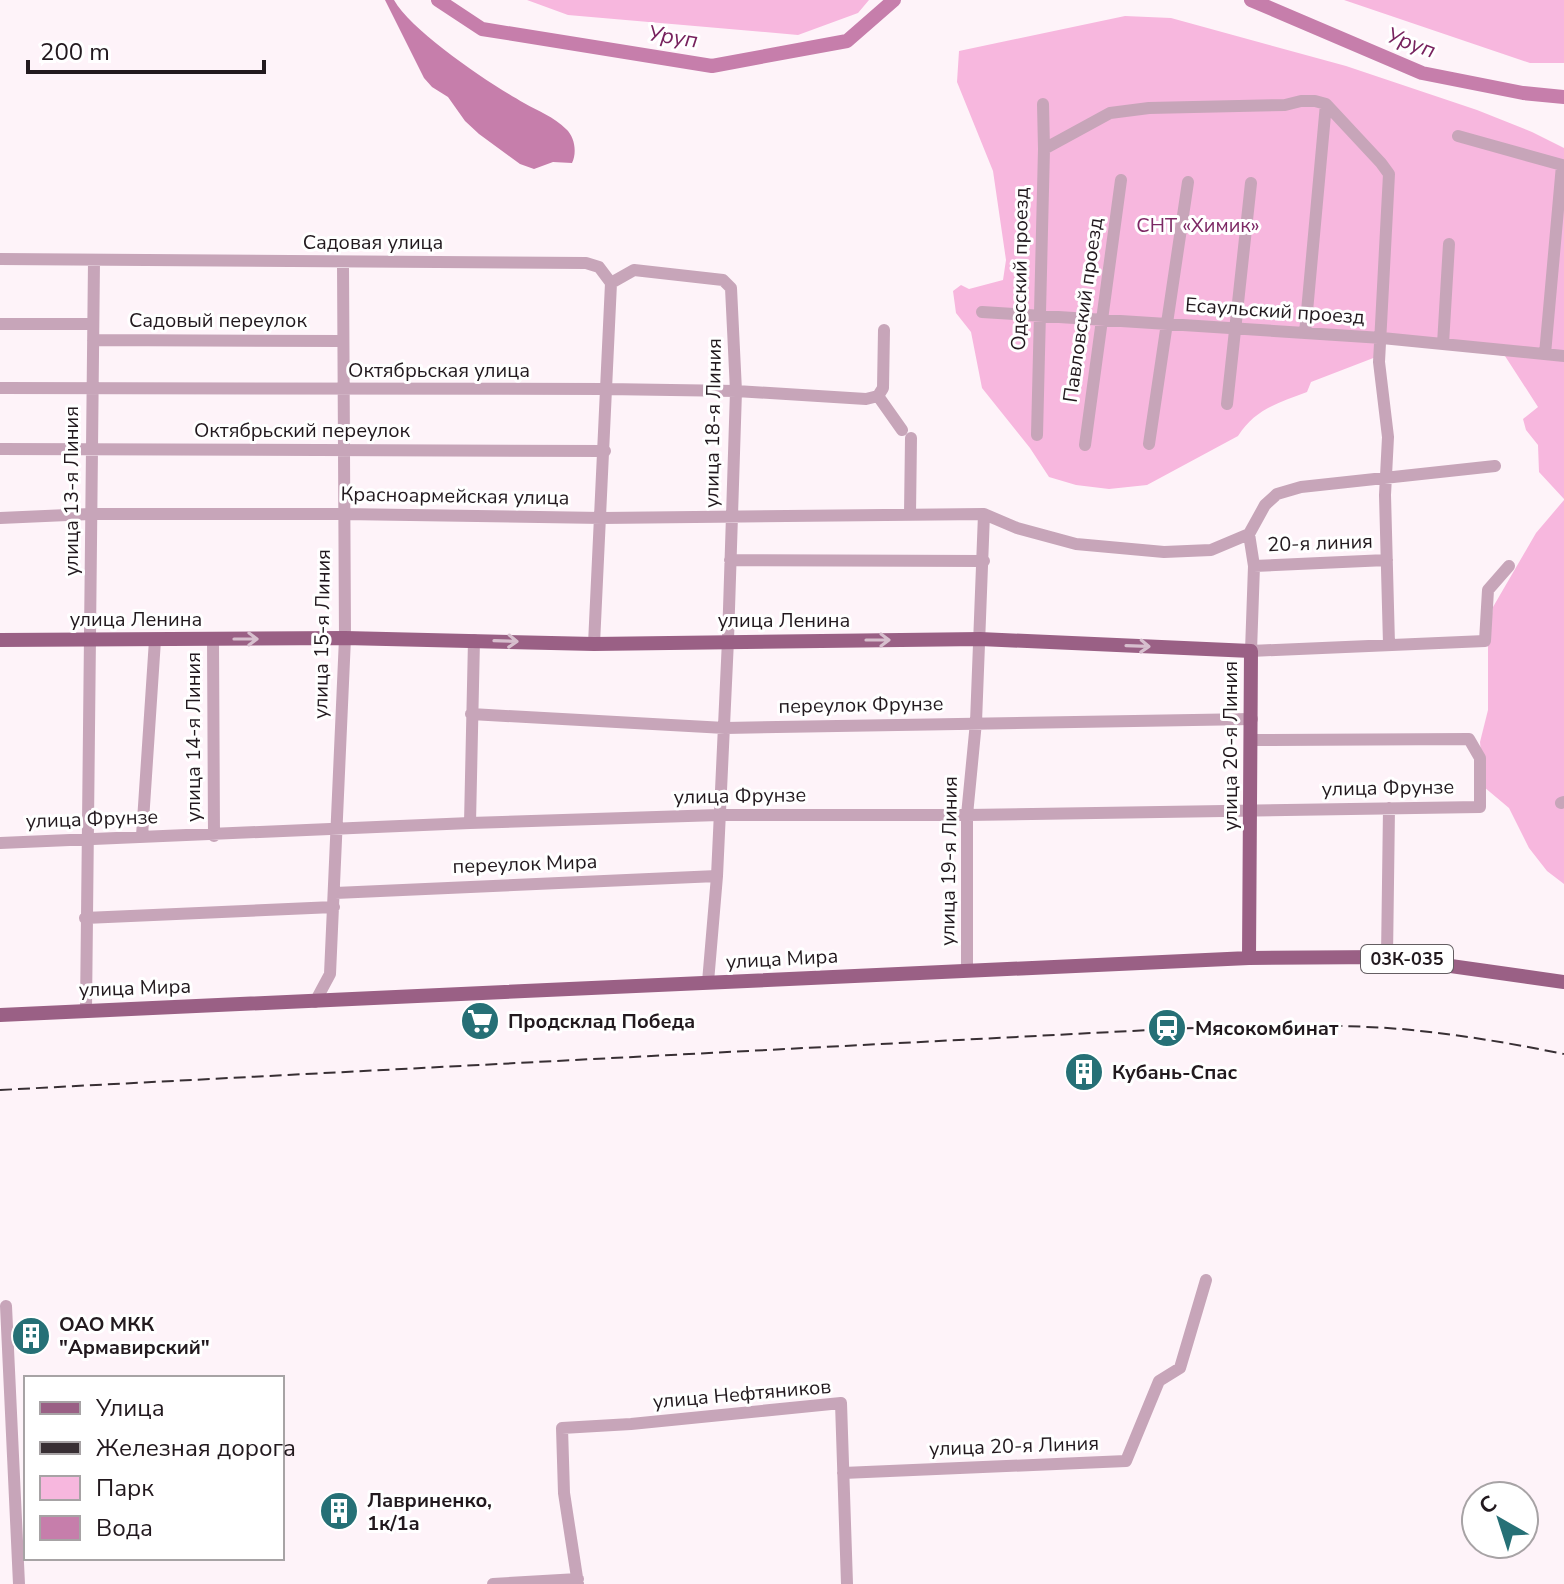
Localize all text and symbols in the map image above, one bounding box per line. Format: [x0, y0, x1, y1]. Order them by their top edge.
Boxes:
water label: Уруп [646, 18, 700, 56]
water label: Уруп [1382, 20, 1440, 66]
scale bar [28, 24, 264, 74]
text: 200 m [40, 36, 110, 68]
street label: Одесский проезд [1005, 187, 1035, 351]
park label: СНТ «Химик» [1136, 212, 1260, 239]
street label: Павловский проезд [1057, 216, 1109, 404]
street label: Садовая улица [303, 229, 443, 256]
street label: Есаульский проезд [1184, 291, 1366, 331]
street label: Садовый переулок [129, 307, 307, 334]
street label: улица 18-я Линия [698, 338, 728, 508]
street label: Октябрьская улица [348, 357, 530, 384]
street label: улица 13-я Линия [58, 406, 85, 576]
street label: Октябрьский переулок [194, 417, 411, 444]
street label: Красноармейская улица [340, 481, 570, 511]
street label: 20-я линия [1267, 528, 1373, 558]
street label: улица 15-я Линия [307, 549, 337, 719]
street label: улица Ленина [70, 606, 202, 633]
street label: улица Ленина [718, 607, 850, 634]
one-way arrow [232, 631, 259, 647]
one-way arrow [864, 632, 891, 648]
one-way arrow [492, 634, 519, 649]
one-way arrow [1124, 638, 1151, 653]
street label: улица 14-я Линия [180, 652, 207, 822]
street label: улица 20-я Линия [1217, 661, 1244, 831]
street label: переулок Фрунзе [778, 690, 944, 720]
street label: улица Фрунзе [1321, 773, 1455, 803]
street label: улица 19-я Линия [934, 776, 964, 946]
street label: улица Фрунзе [673, 781, 807, 811]
street label: улица Фрунзе [25, 803, 159, 835]
street label: переулок Мира [452, 848, 598, 880]
street label: улица Мира [725, 943, 839, 975]
road number: 03К-035 [1361, 945, 1453, 973]
street label: улица Мира [78, 973, 192, 1003]
supermarket icon: Продсклад Победа [459, 1000, 501, 1042]
station icon: Мясокомбинат [1146, 1007, 1188, 1049]
place label: Продсклад Победа [508, 1008, 695, 1035]
place label: Мясокомбинат [1195, 1015, 1339, 1042]
building icon: Кубань-Спас [1063, 1051, 1105, 1093]
place label: Кубань-Спас [1112, 1059, 1237, 1086]
place label: ОАО МКК "Армавирский" [59, 1311, 210, 1361]
building icon: ОАО МКК "Армавирский" [10, 1315, 52, 1357]
street label: улица Нефтяников [652, 1373, 832, 1415]
legend [24, 1376, 284, 1560]
text: Улица [95, 1392, 165, 1424]
street label: улица 20-я Линия [929, 1430, 1099, 1462]
text: Железная дорога [96, 1432, 296, 1464]
text: Парк [96, 1472, 154, 1504]
north arrow [1460, 1480, 1540, 1560]
place label: Лавриненко, 1к/1а [367, 1487, 492, 1537]
text: С [1473, 1489, 1503, 1522]
building icon: Лавриненко, 1к/1а [318, 1490, 360, 1532]
text: Вода [96, 1512, 153, 1544]

